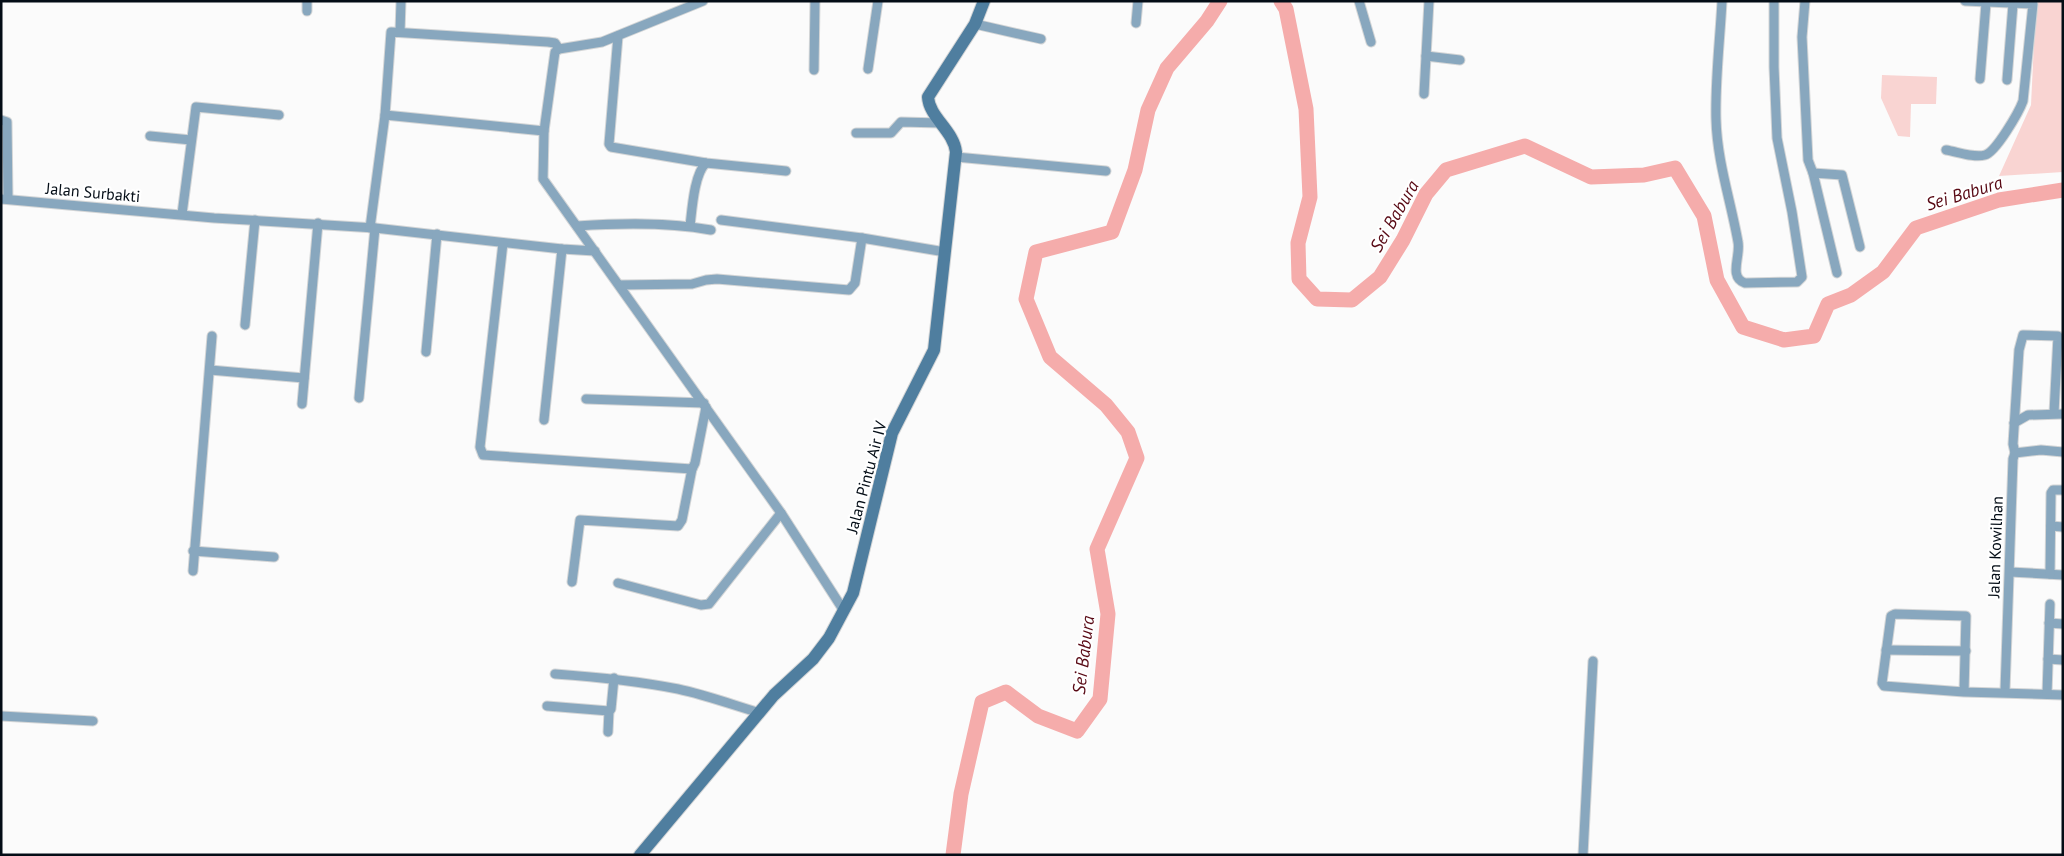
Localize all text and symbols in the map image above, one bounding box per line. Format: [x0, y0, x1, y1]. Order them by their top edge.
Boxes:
water label: Sei Babura [1923, 170, 2005, 216]
water label: Sei Babura [1364, 176, 1424, 256]
street label: Jalan Surbakti [44, 178, 141, 206]
street label: Jalan Pintu Air IV [841, 418, 891, 536]
street label: Jalan Kowilhan [1983, 496, 2007, 599]
water label: Sei Babura [1067, 614, 1099, 696]

